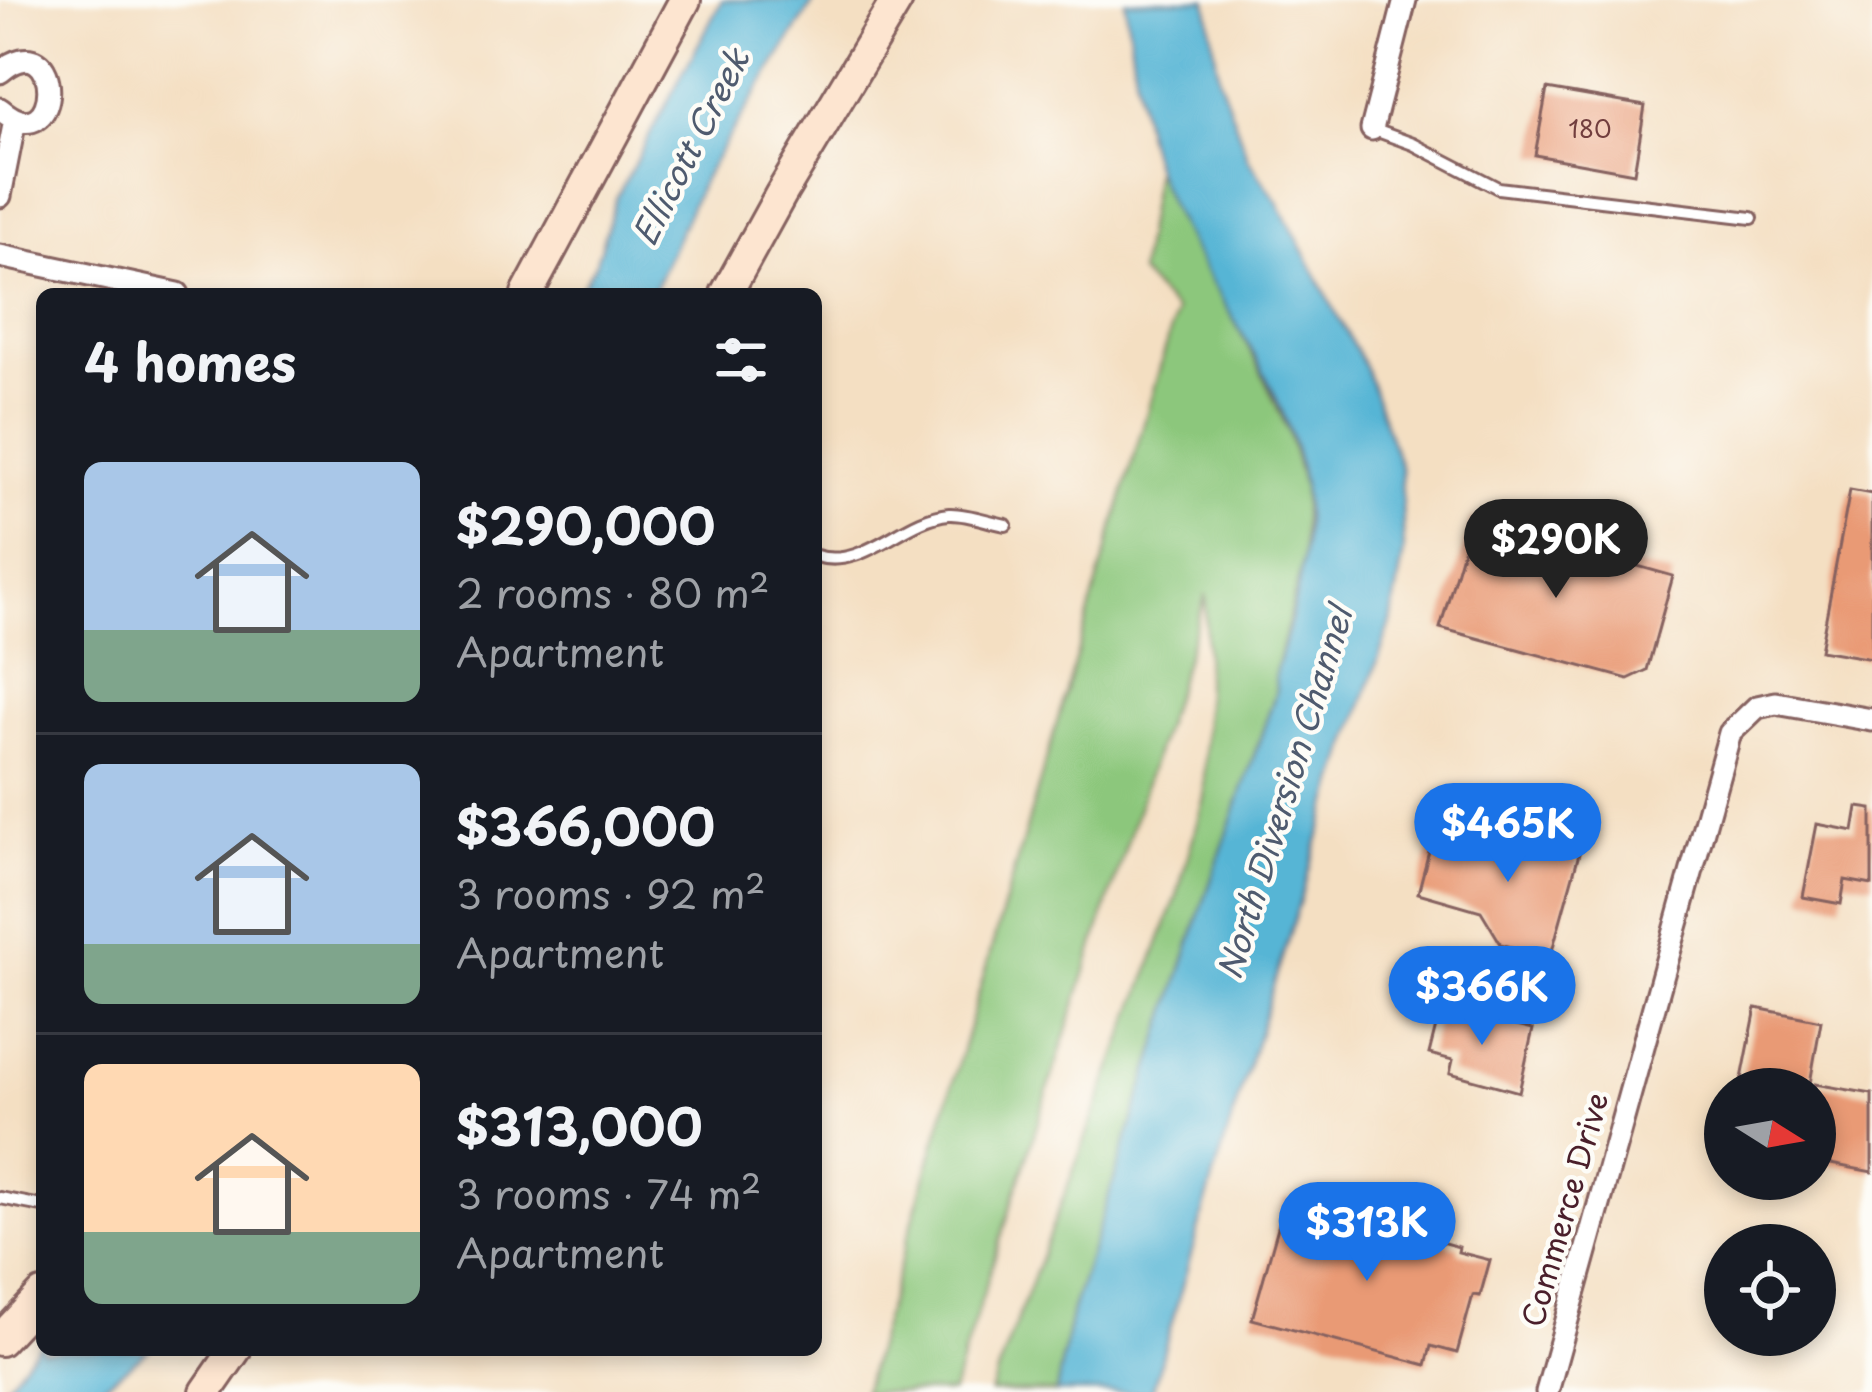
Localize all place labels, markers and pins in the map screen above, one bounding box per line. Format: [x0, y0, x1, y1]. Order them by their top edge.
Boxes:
pin: $290K [1472, 499, 1640, 601]
pin: $465K [1424, 783, 1592, 885]
pin: $366K [1398, 946, 1566, 1048]
pin: $313K [1283, 1182, 1451, 1284]

